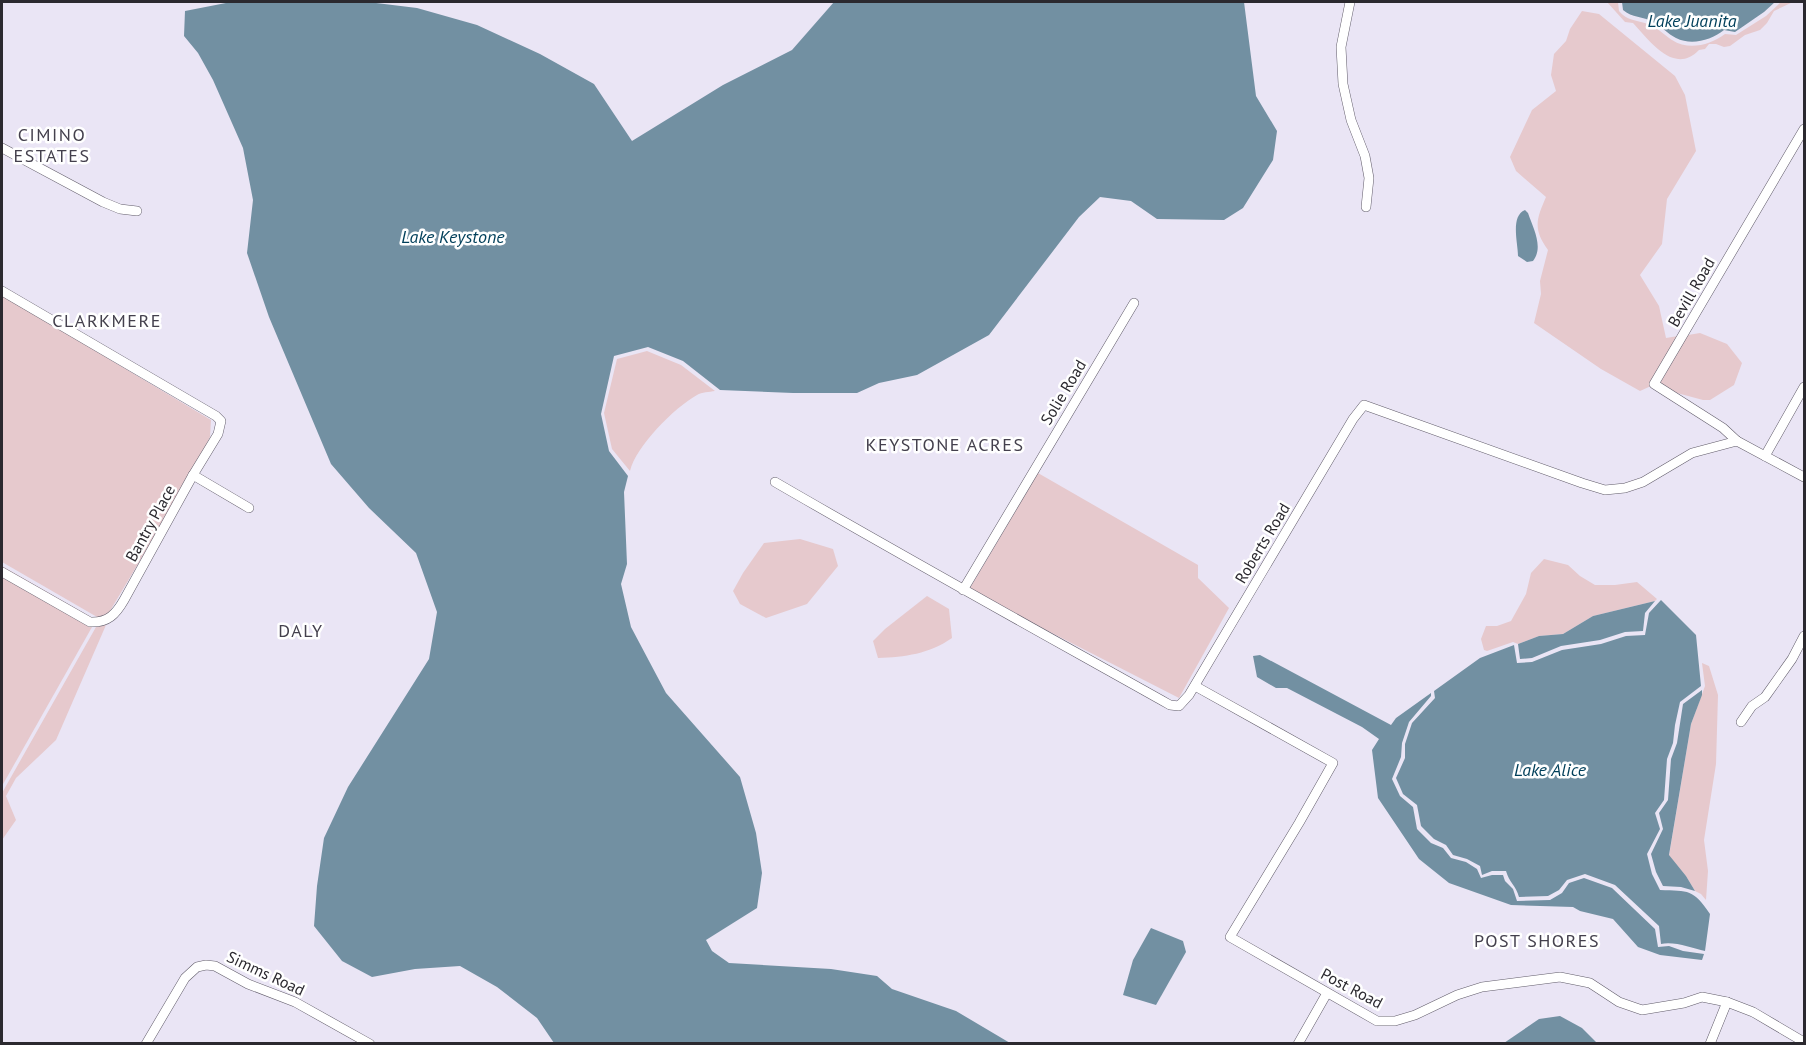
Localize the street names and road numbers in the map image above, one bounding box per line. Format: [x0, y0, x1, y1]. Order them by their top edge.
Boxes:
street label: Bevill Road [1663, 254, 1719, 330]
street label: Solie Road [1036, 356, 1090, 428]
street label: Bantry Place [121, 481, 179, 565]
street label: Roberts Road [1230, 499, 1294, 587]
street label: Simms Road [224, 946, 308, 1000]
street label: Post Road [1318, 963, 1386, 1013]

